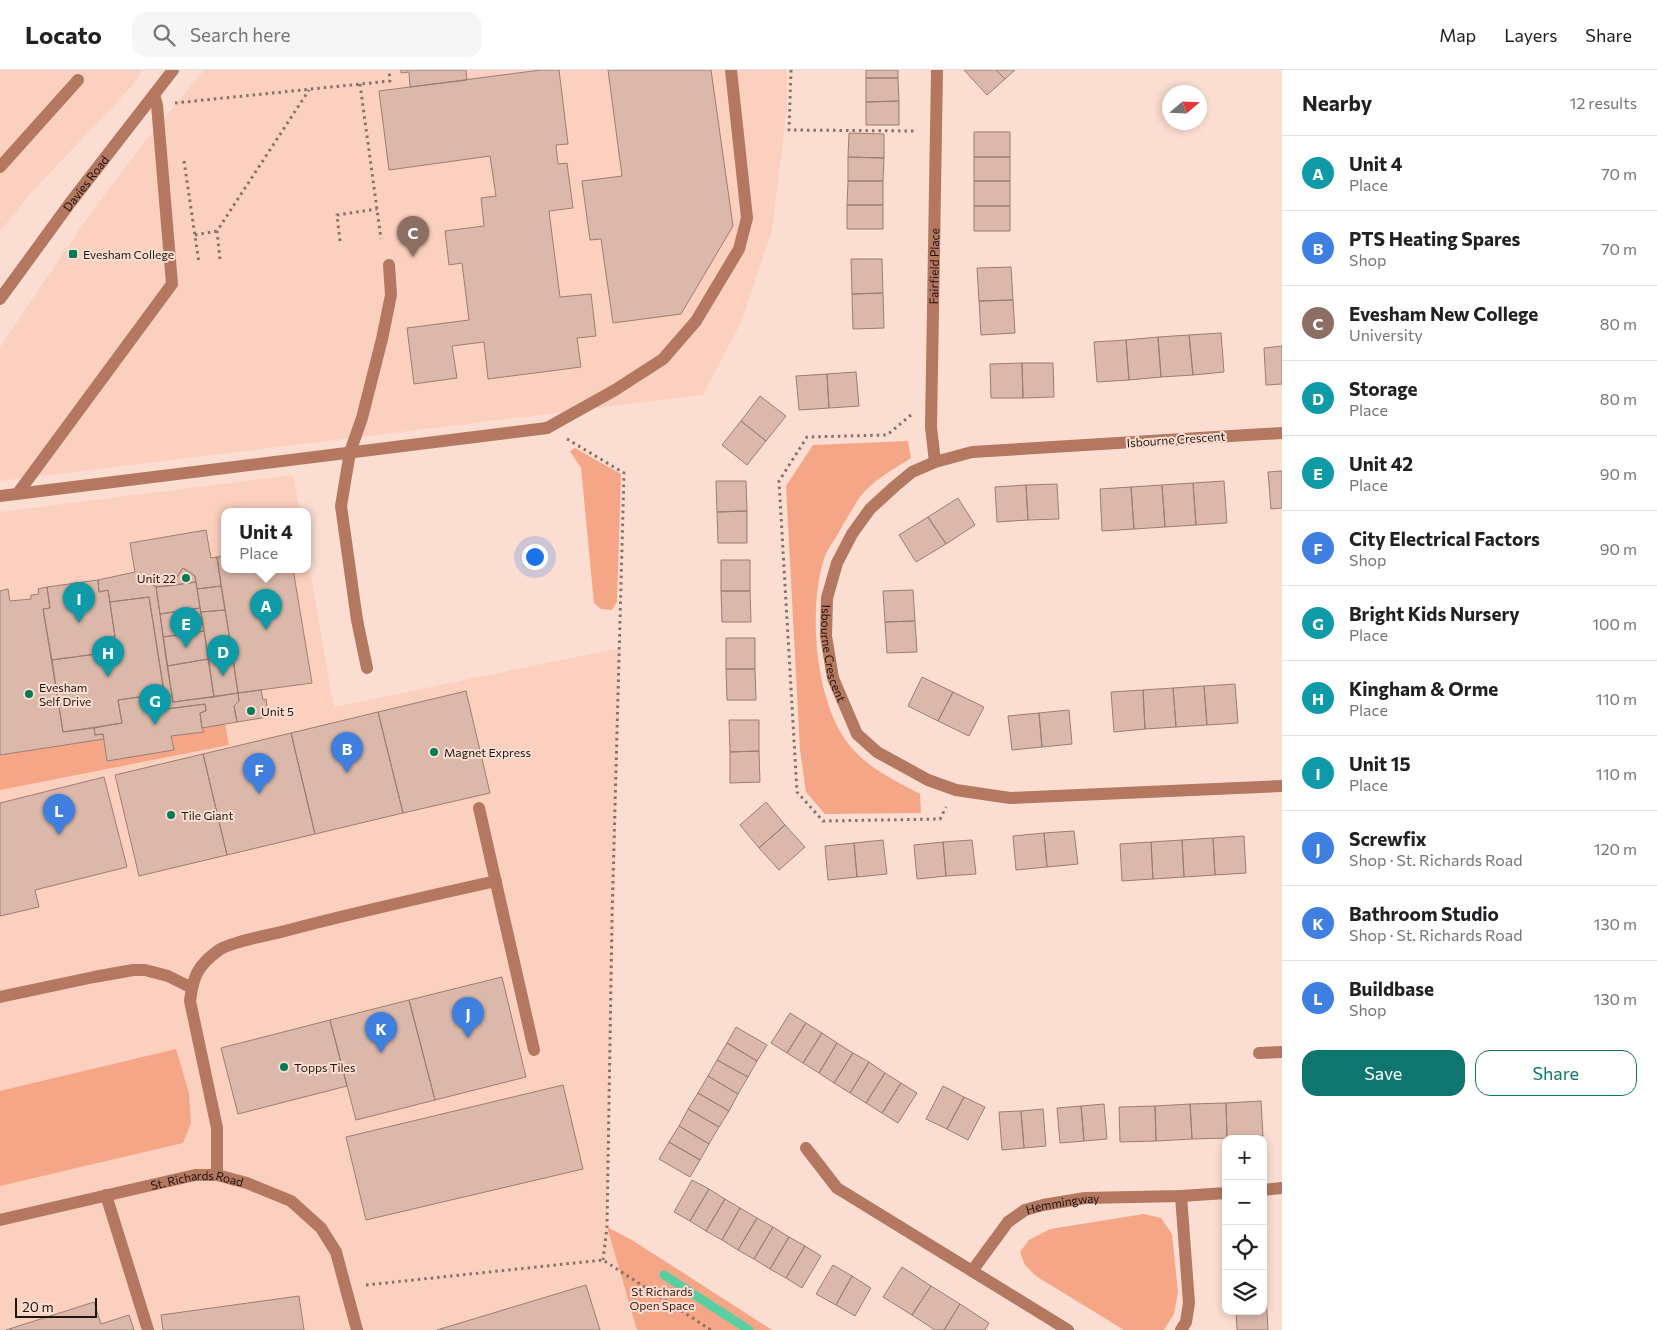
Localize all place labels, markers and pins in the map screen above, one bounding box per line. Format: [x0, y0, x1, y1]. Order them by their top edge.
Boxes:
pin: C [397, 216, 429, 257]
place label: Evesham College [83, 247, 174, 261]
marker: Evesham College [67, 248, 79, 260]
place label: Unit 22 [137, 571, 176, 585]
marker: Unit 22 [180, 572, 192, 584]
pin: I [63, 582, 95, 623]
pin: A [250, 589, 282, 630]
pin: E [170, 607, 202, 648]
pin: D [207, 635, 239, 676]
pin: H [92, 636, 124, 677]
place label: Evesham Self Drive [39, 680, 91, 708]
pin: G [139, 684, 171, 725]
marker: Evesham Self Drive [23, 688, 35, 700]
place label: Unit 5 [261, 704, 294, 718]
marker: Unit 5 [245, 705, 257, 717]
pin: B [331, 732, 363, 773]
place label: Magnet Express [444, 745, 531, 759]
marker: Magnet Express [428, 746, 440, 758]
pin: F [243, 753, 275, 794]
pin: L [43, 794, 75, 835]
place label: Tile Giant [181, 808, 233, 822]
marker: Tile Giant [165, 809, 177, 821]
pin: J [452, 997, 484, 1038]
pin: K [365, 1012, 397, 1053]
place label: Topps Tiles [294, 1060, 355, 1074]
marker: Topps Tiles [278, 1061, 290, 1073]

